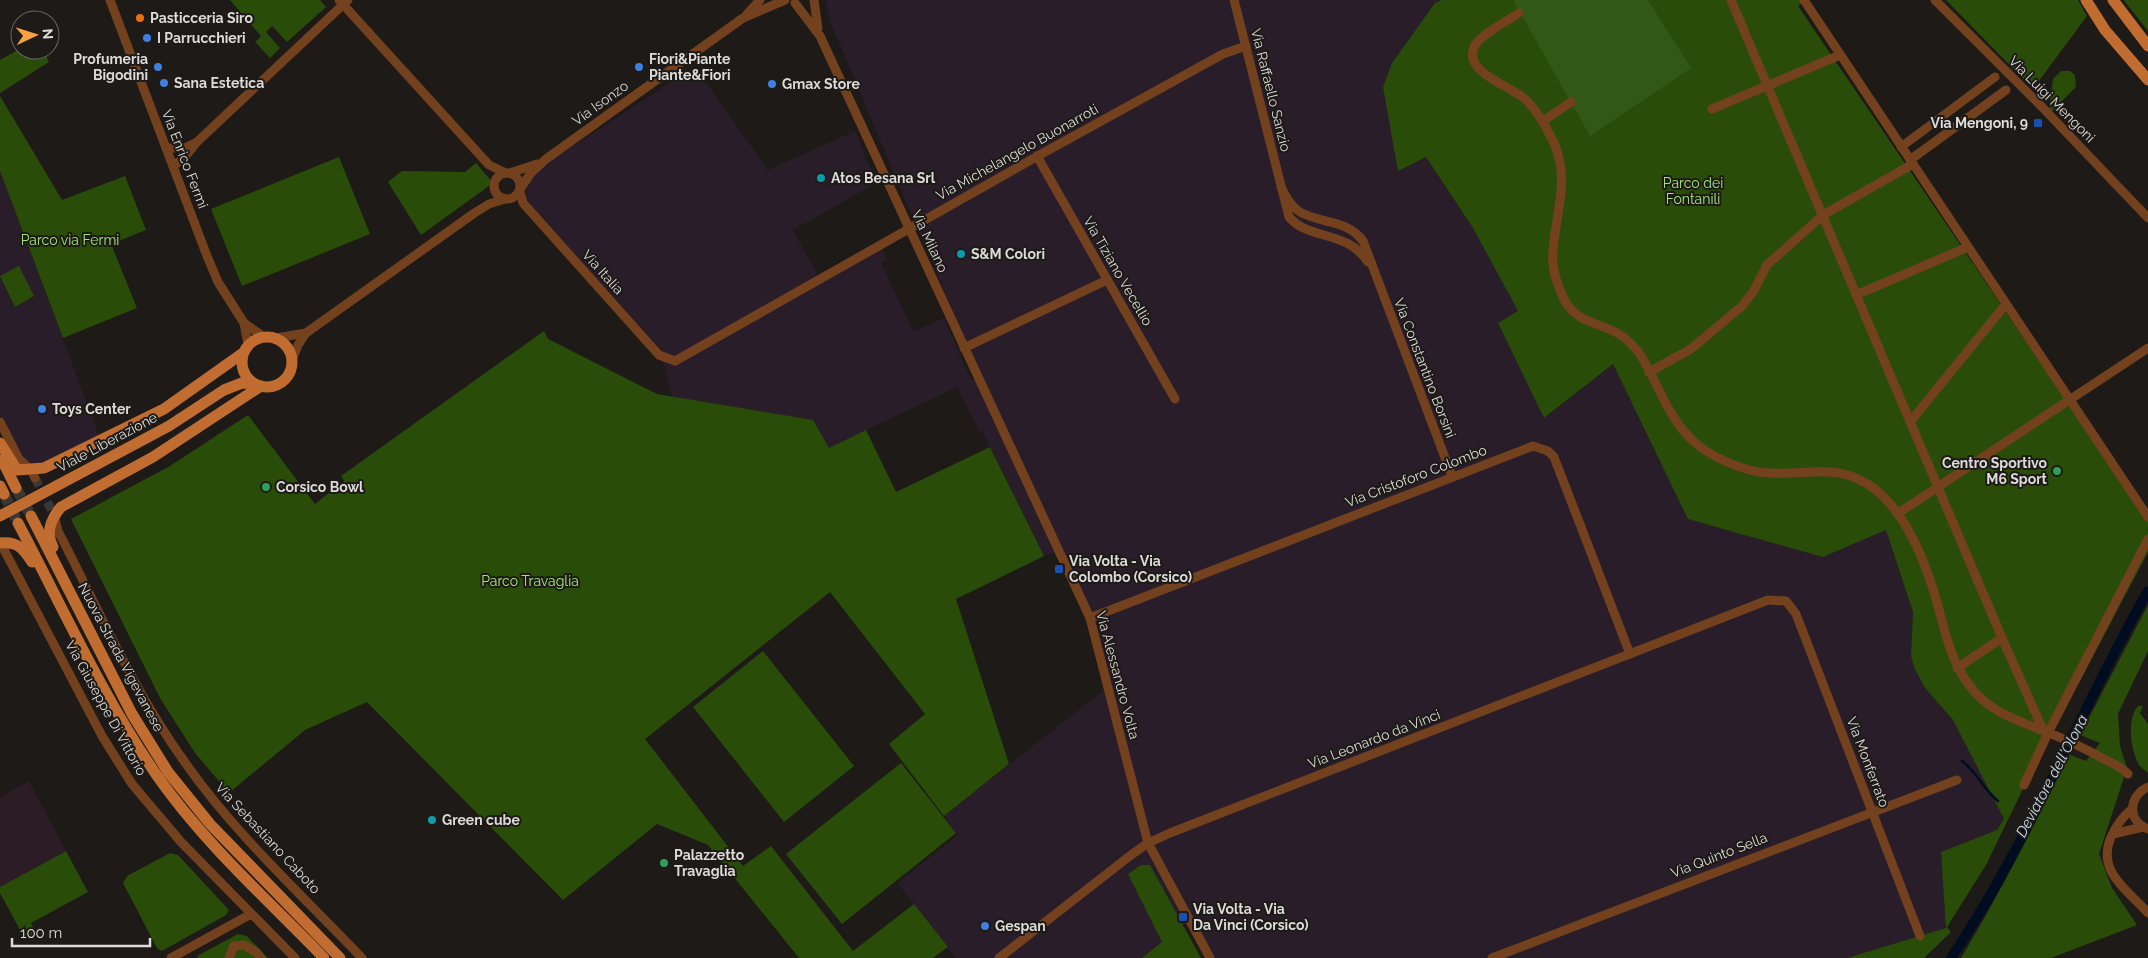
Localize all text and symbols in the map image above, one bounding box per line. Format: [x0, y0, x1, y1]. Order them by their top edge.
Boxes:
north arrow [10, 10, 60, 60]
place label: Pasticceria Siro [150, 10, 253, 26]
marker: Pasticceria Siro [134, 12, 146, 24]
street label: Via Raffaello Sanzio [1248, 27, 1294, 153]
text: N [40, 28, 56, 40]
place label: I Parrucchieri [157, 30, 246, 46]
marker: I Parrucchieri [141, 32, 153, 44]
place label: Profumeria Bigodini [73, 51, 148, 83]
place label: Fiori&Piante Piante&Fiori [649, 51, 731, 83]
street label: Via Luigi Mengoni [2006, 53, 2098, 145]
marker: Profumeria Bigodini [152, 61, 164, 73]
marker: Fiori&Piante Piante&Fiori [633, 61, 645, 73]
place label: Sana Estetica [174, 75, 264, 91]
place label: Gmax Store [782, 76, 861, 92]
marker: Sana Estetica [158, 77, 170, 89]
street label: Via Isonzo [569, 77, 631, 129]
marker: Gmax Store [766, 78, 778, 90]
street label: Via Michelangelo Buonarroti [933, 101, 1101, 203]
street label: Via Enrico Fermi [159, 107, 211, 211]
place label: Via Mengoni, 9 [1931, 115, 2028, 131]
marker: Via Mengoni, 9 [2032, 117, 2044, 129]
place label: Atos Besana Srl [831, 170, 936, 186]
marker: Atos Besana Srl [815, 172, 827, 184]
park label: Parco dei Fontanili [1663, 175, 1723, 207]
street label: Via Milano [909, 207, 951, 275]
street label: Via Tiziano Vecellio [1080, 213, 1156, 329]
park label: Parco via Fermi [21, 232, 119, 248]
place label: S&M Colori [971, 246, 1045, 262]
street label: Via Italia [579, 247, 627, 297]
marker: S&M Colori [955, 248, 967, 260]
street label: Via Constantino Borsini [1391, 296, 1459, 440]
place label: Toys Center [52, 401, 131, 417]
marker: Toys Center [36, 403, 48, 415]
street label: Viale Liberazione [54, 409, 160, 475]
street label: Via Cristoforo Colombo [1343, 442, 1489, 510]
place label: Centro Sportivo M6 Sport [1942, 455, 2048, 487]
marker: Centro Sportivo M6 Sport [2051, 465, 2063, 477]
place label: Corsico Bowl [276, 479, 364, 495]
marker: Corsico Bowl [260, 481, 272, 493]
place label: Via Volta - Via Colombo (Corsico) [1069, 553, 1192, 585]
marker: Via Volta - Via Colombo (Corsico) [1053, 563, 1065, 575]
park label: Parco Travaglia [481, 573, 579, 589]
street label: Nuova Strada Vigevanese [75, 580, 167, 734]
street label: Via Alessandro Volta [1093, 609, 1143, 741]
street label: Via Giuseppe Di Vittorio [62, 638, 150, 778]
street label: Via Leonardo da Vinci [1306, 706, 1442, 772]
water label: Deviatore dell'Olona [2012, 712, 2092, 840]
street label: Via Monferrato [1843, 715, 1893, 809]
street label: Via Sebastiano Caboto [212, 779, 324, 897]
place label: Green cube [442, 812, 520, 828]
marker: Green cube [426, 814, 438, 826]
street label: Via Quinto Sella [1668, 829, 1770, 881]
place label: Palazzetto Travaglia [674, 847, 745, 879]
marker: Palazzetto Travaglia [658, 857, 670, 869]
place label: Via Volta - Via Da Vinci (Corsico) [1193, 901, 1309, 933]
marker: Via Volta - Via Da Vinci (Corsico) [1177, 911, 1189, 923]
scale bar [12, 916, 150, 948]
place label: Gespan [995, 918, 1046, 934]
marker: Gespan [979, 920, 991, 932]
text: 100 m [20, 924, 62, 942]

